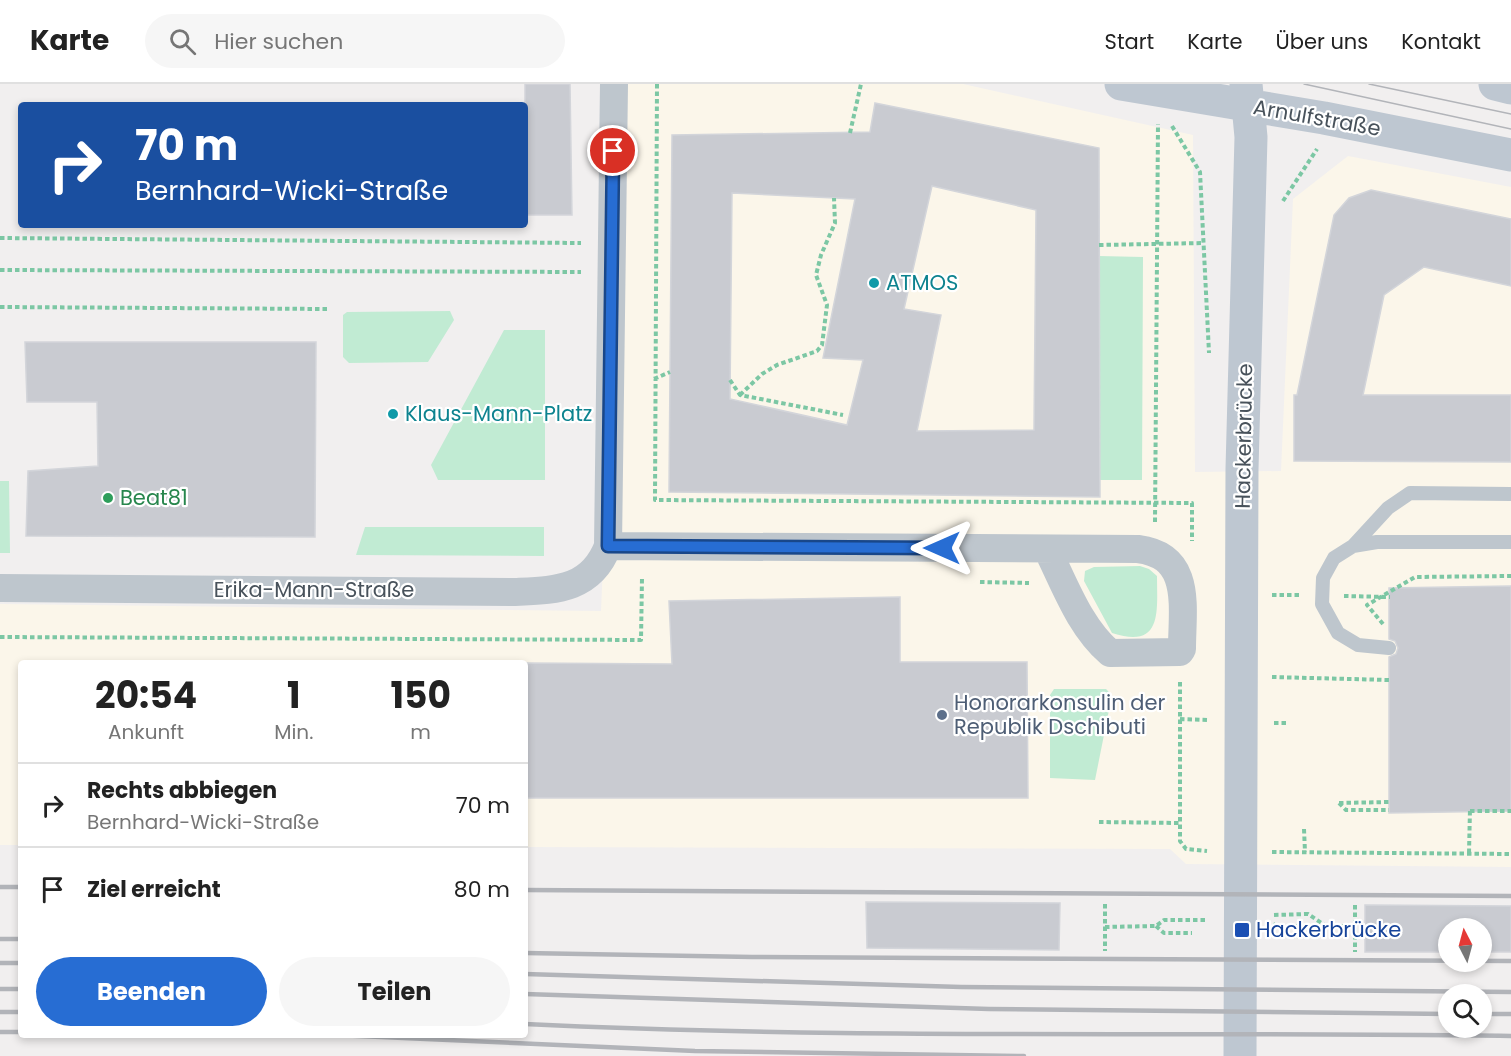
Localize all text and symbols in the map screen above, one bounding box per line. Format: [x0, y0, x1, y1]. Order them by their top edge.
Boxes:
search box [145, 14, 565, 68]
text: Karte [30, 21, 109, 60]
icon: search [166, 25, 199, 58]
text: Hier suchen [214, 26, 343, 57]
text: Start [1105, 27, 1154, 56]
text: Karte [1187, 27, 1243, 56]
text: Über uns [1276, 27, 1368, 56]
text: Kontakt [1401, 27, 1481, 56]
street label: Arnulfstraße [1251, 92, 1383, 143]
text: 70 m [135, 116, 238, 175]
pin [587, 125, 638, 176]
icon: right [36, 126, 114, 204]
icon: arrive [596, 134, 629, 167]
text: Bernhard-Wicki-Straße [135, 172, 448, 209]
place label: ATMOS [886, 268, 958, 297]
marker: ATMOS [867, 276, 881, 290]
street label: Hackerbrücke [1228, 363, 1259, 509]
place label: Klaus-Mann-Platz [405, 399, 592, 428]
marker: Klaus-Mann-Platz [386, 407, 400, 421]
place label: Beat81 [120, 483, 188, 512]
marker: Beat81 [101, 491, 115, 505]
position arrow [910, 516, 974, 580]
street label: Erika-Mann-Straße [214, 575, 414, 604]
text: 20:54 [95, 670, 197, 721]
text: 1 [287, 670, 301, 721]
text: 150 [390, 670, 451, 721]
place label: Honorarkonsulin der Republik Dschibuti [954, 688, 1165, 741]
marker: Honorarkonsulin der Republik Dschibuti [935, 708, 949, 722]
text: Ankunft [108, 718, 184, 746]
text: Min. [274, 718, 313, 746]
text: m [410, 718, 431, 746]
text: Rechts abbiegen [87, 775, 277, 806]
icon: right [36, 789, 69, 822]
text: 70 m [456, 790, 510, 821]
text: Bernhard-Wicki-Straße [87, 808, 319, 836]
icon: arrive [36, 873, 69, 906]
text: Ziel erreicht [87, 874, 221, 905]
text: 80 m [454, 874, 510, 905]
place label: Hackerbrücke [1256, 915, 1401, 944]
north arrow [1438, 918, 1492, 972]
map controls [1438, 918, 1492, 1038]
marker: Hackerbrücke [1233, 921, 1251, 939]
button: Beenden [36, 957, 267, 1026]
button: Teilen [279, 957, 510, 1026]
button: search [1438, 984, 1492, 1038]

